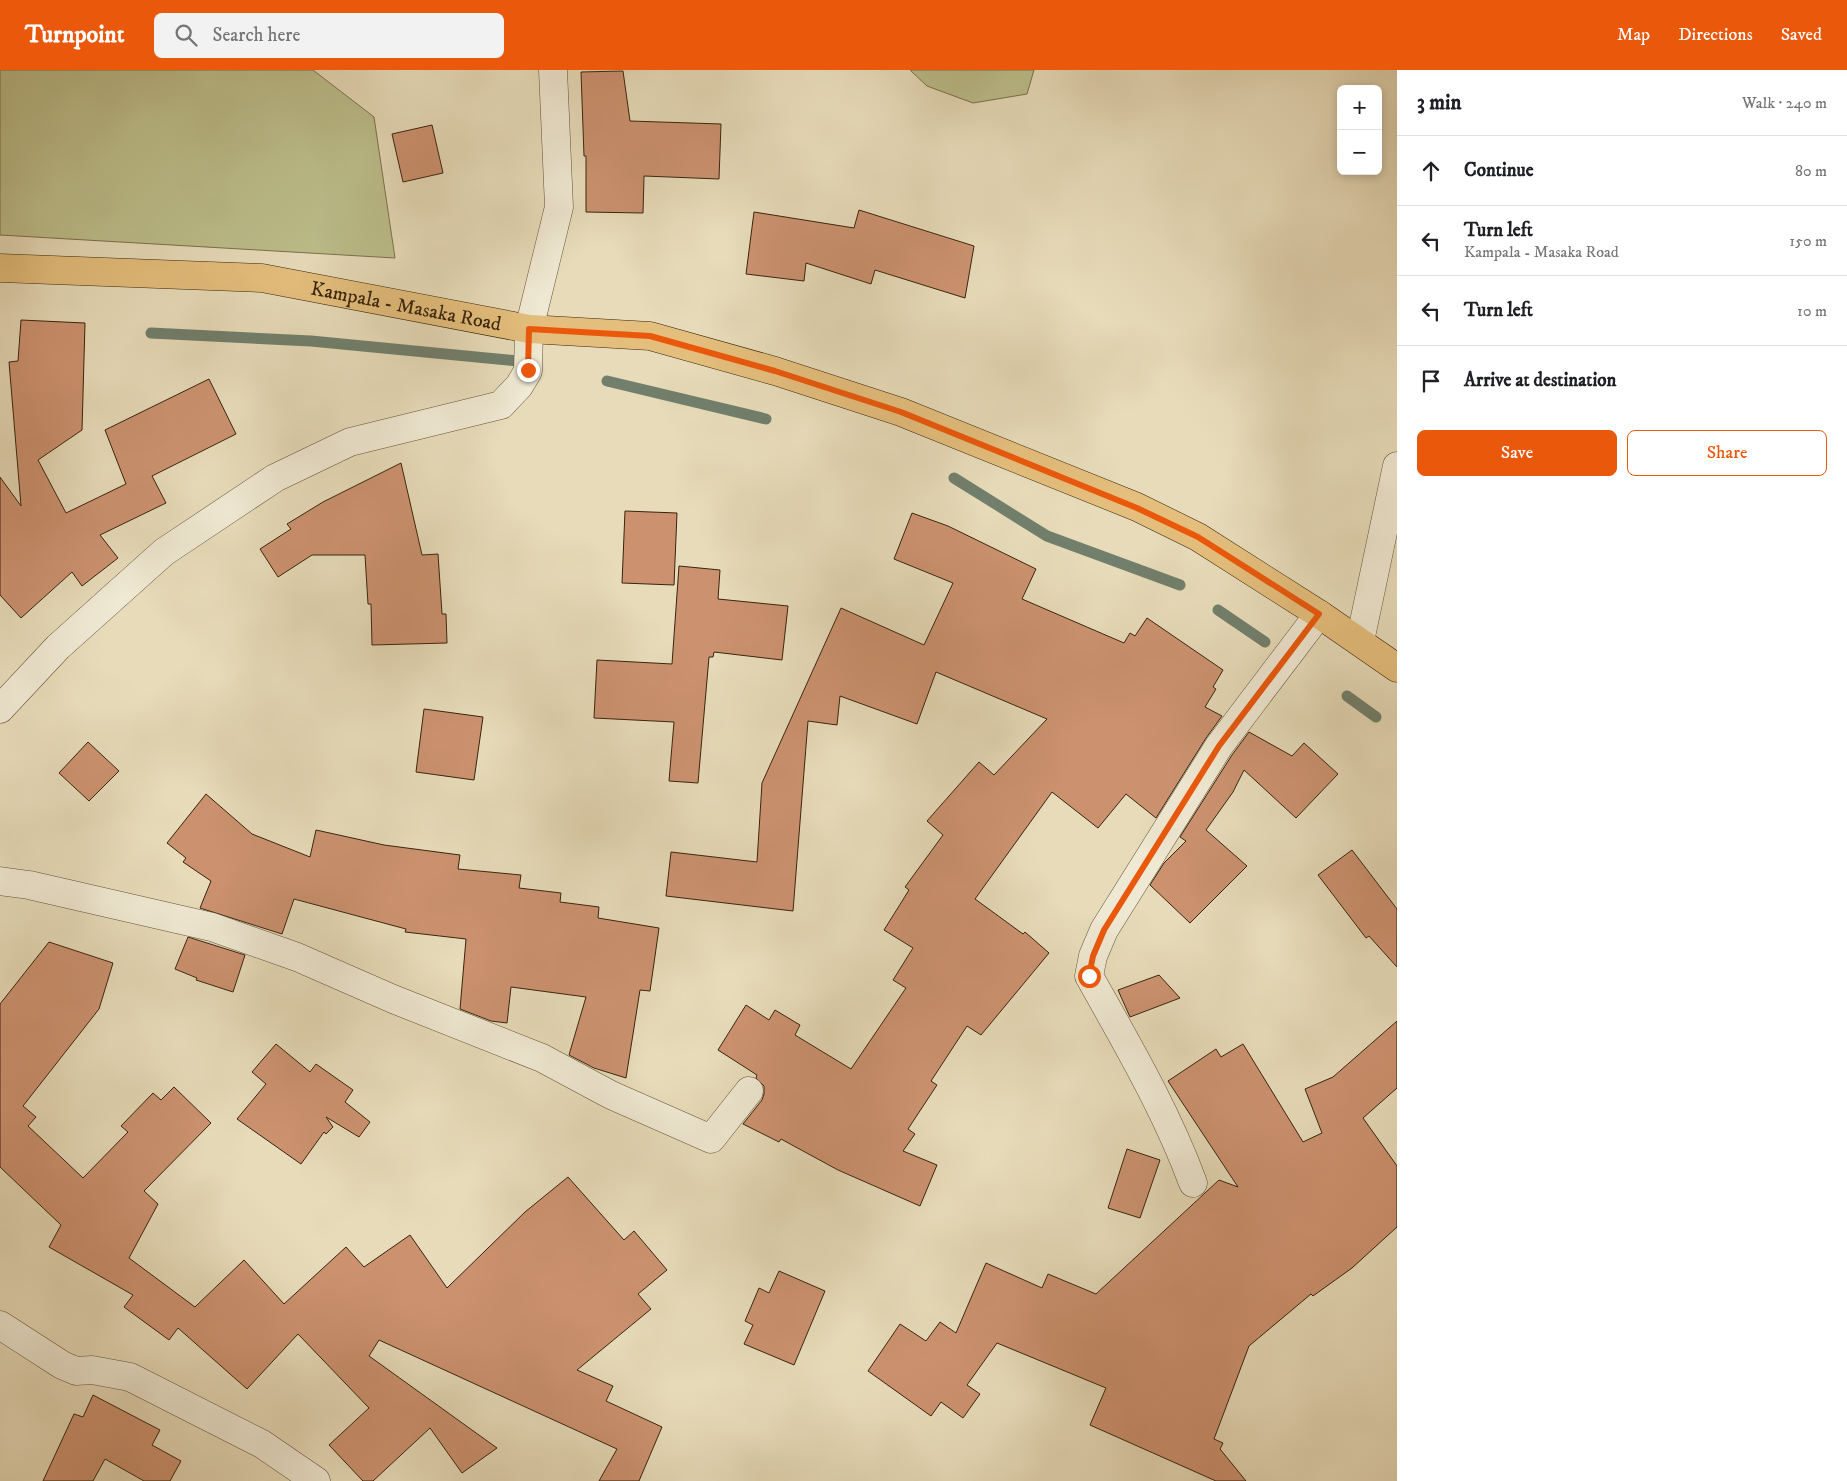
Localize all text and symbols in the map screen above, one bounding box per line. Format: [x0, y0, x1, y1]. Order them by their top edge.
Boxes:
search box [154, 13, 504, 58]
text: Turnpoint [25, 20, 124, 50]
icon: search [172, 21, 200, 49]
text: Search here [212, 24, 300, 47]
text: Map [1617, 24, 1650, 46]
text: Directions [1678, 24, 1753, 46]
text: Saved [1781, 24, 1822, 46]
map controls [1337, 85, 1382, 175]
button: + [1337, 85, 1382, 130]
text: 3 min [1417, 90, 1462, 116]
text: Walk · 240 m [1742, 93, 1827, 113]
button: − [1337, 130, 1382, 175]
icon: ahead [1417, 157, 1445, 185]
text: Continue [1464, 159, 1534, 182]
text: 80 m [1795, 161, 1827, 181]
text: Turn left [1464, 219, 1533, 242]
icon: left [1417, 227, 1445, 255]
text: 150 m [1789, 231, 1827, 251]
text: Kampala - Masaka Road [1464, 242, 1619, 262]
street label: Kampala - Masaka Road [309, 277, 503, 337]
icon: left [1417, 297, 1445, 325]
text: Turn left [1464, 299, 1533, 322]
text: 10 m [1797, 301, 1827, 321]
route end [517, 359, 540, 382]
icon: arrive [1417, 367, 1445, 395]
text: Arrive at destination [1464, 369, 1616, 392]
button: Save [1417, 430, 1617, 476]
button: Share [1627, 430, 1827, 476]
route start [1078, 965, 1101, 988]

